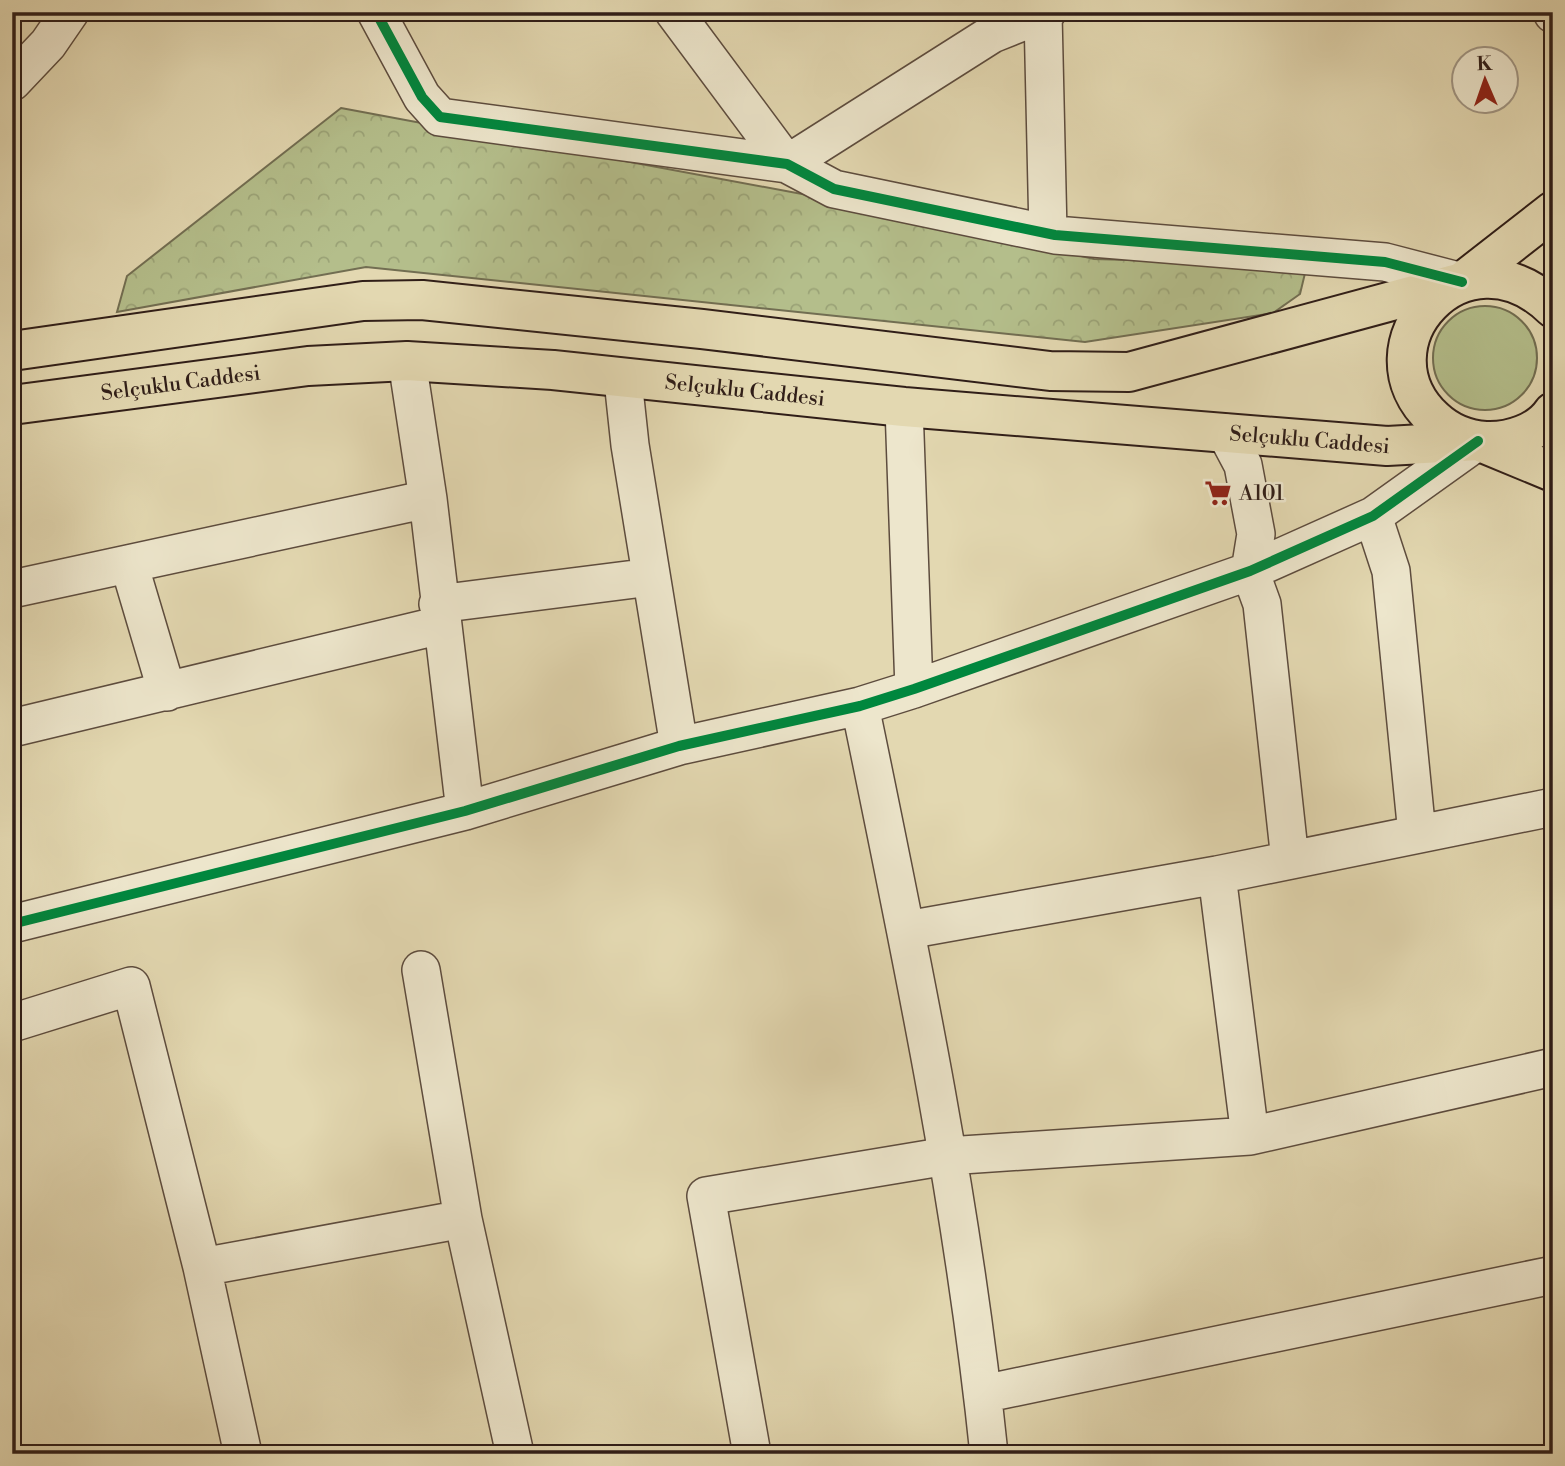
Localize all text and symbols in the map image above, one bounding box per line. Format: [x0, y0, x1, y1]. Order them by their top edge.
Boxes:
north arrow [1450, 46, 1520, 116]
text: K [1476, 52, 1493, 76]
street label: Selçuklu Caddesi [99, 360, 262, 407]
street label: Selçuklu Caddesi [664, 370, 826, 413]
street label: Selçuklu Caddesi [1229, 421, 1391, 460]
supermarket icon: A101 [1203, 478, 1233, 508]
place label: A101 [1238, 481, 1284, 507]

